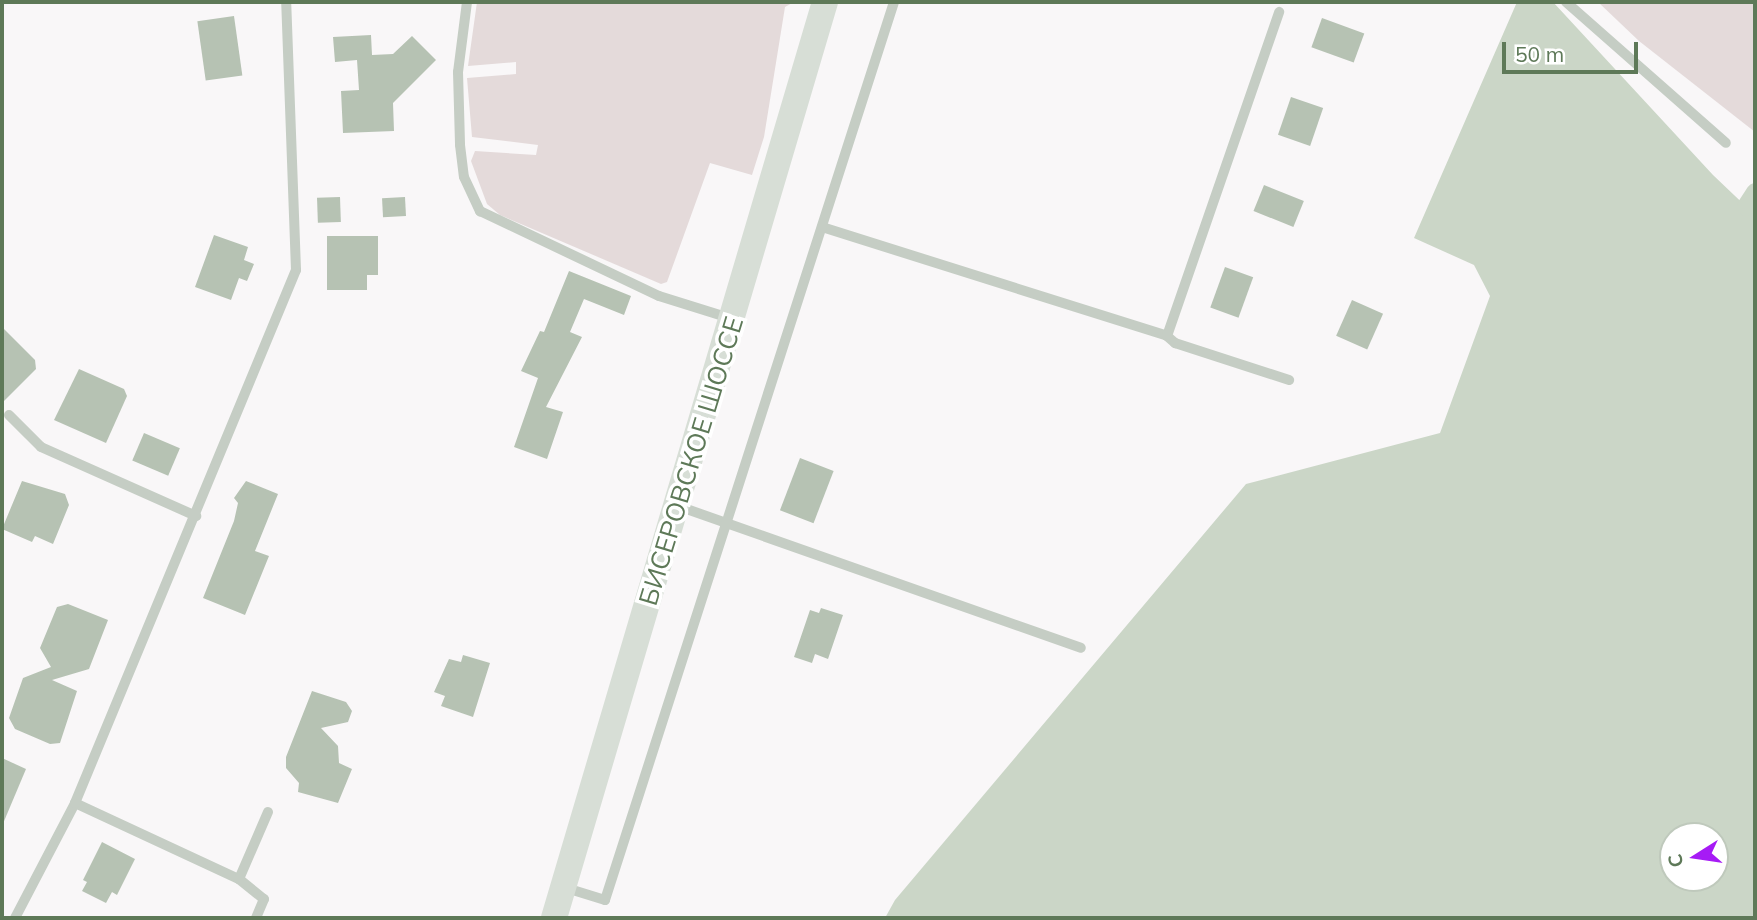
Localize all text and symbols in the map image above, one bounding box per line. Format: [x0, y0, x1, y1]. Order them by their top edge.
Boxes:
scale bar [1505, 28, 1642, 72]
text: 50 m [1515, 41, 1564, 67]
street label: БИСЕРОВСКОЕ ШОССЕ [632, 313, 750, 609]
north arrow [1659, 822, 1729, 892]
text: С [1662, 852, 1689, 870]

